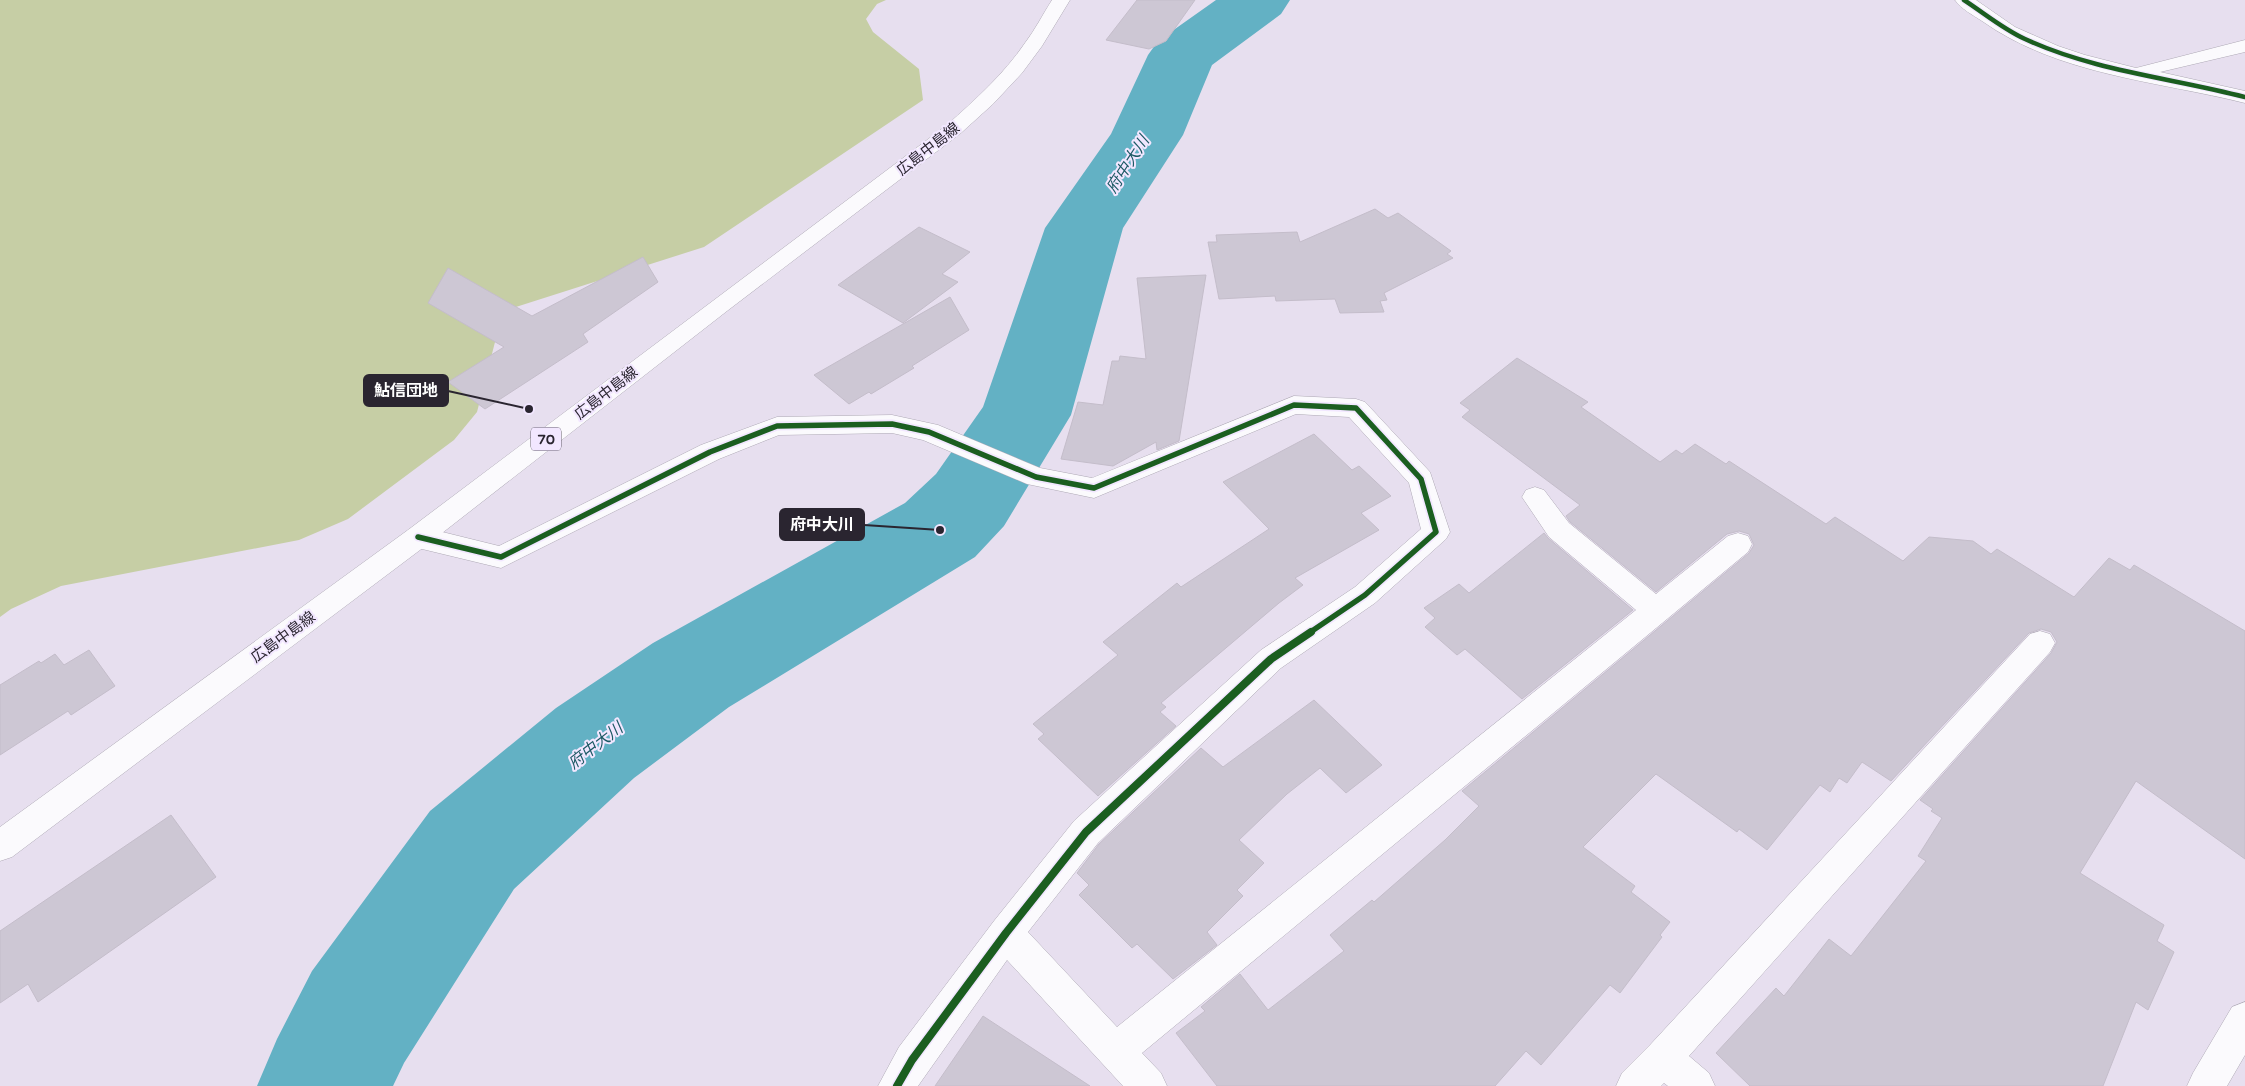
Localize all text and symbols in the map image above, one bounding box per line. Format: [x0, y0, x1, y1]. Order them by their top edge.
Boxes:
street label: 広島中島線 [893, 119, 963, 179]
water label: 府中大川 [1102, 131, 1155, 197]
street label: 広島中島線 [571, 363, 641, 423]
callout: 鮎信団地 [364, 375, 448, 406]
text: 鮎信団地 [374, 381, 438, 401]
road number: 70 [531, 428, 561, 450]
callout: 府中大川 [780, 509, 864, 540]
text: 府中大川 [790, 515, 854, 535]
street label: 広島中島線 [247, 608, 319, 666]
water label: 府中大川 [564, 717, 629, 773]

